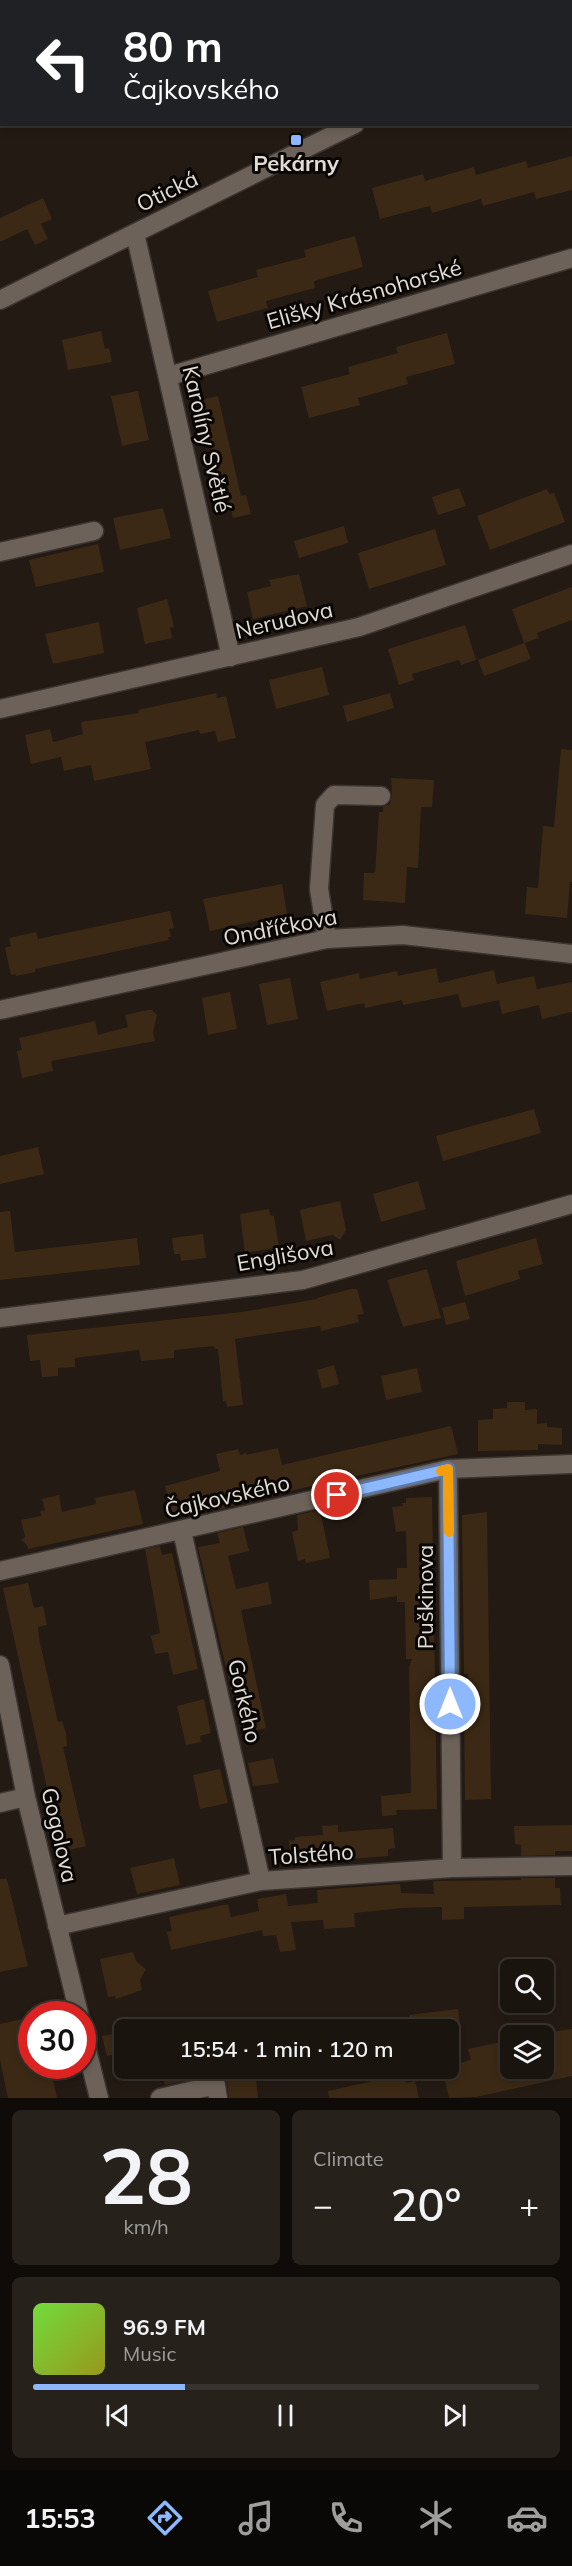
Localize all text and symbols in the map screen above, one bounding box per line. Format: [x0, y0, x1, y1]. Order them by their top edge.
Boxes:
text: 80 m [123, 20, 223, 73]
icon: left [24, 24, 102, 102]
text: Čajkovského [123, 72, 279, 106]
marker: Pekárny [289, 133, 303, 147]
place label: Pekárny [253, 149, 339, 177]
street label: Otická [131, 164, 203, 218]
street label: Elišky Krásnohorské [263, 253, 465, 335]
street label: Karolíny Světlé [176, 363, 238, 515]
street label: Nerudova [232, 595, 336, 645]
street label: Ondříčkova [221, 902, 339, 952]
street label: Englišova [235, 1233, 335, 1277]
street label: Čajkovského [162, 1468, 292, 1524]
pin [311, 1469, 362, 1520]
icon: arrive [320, 1478, 353, 1511]
street label: Puškinova [411, 1545, 439, 1649]
street label: Gorkého [222, 1656, 268, 1746]
position arrow [418, 1672, 482, 1736]
street label: Gogolova [35, 1785, 85, 1885]
street label: Tolstého [268, 1837, 354, 1871]
map controls [500, 1959, 554, 2079]
button: search [500, 1959, 554, 2013]
speed limit sign: 30 [18, 2001, 96, 2079]
button: layers [500, 2025, 554, 2079]
text: 15:54 · 1 min · 120 m [179, 2035, 394, 2063]
text: 28 [99, 2126, 193, 2224]
text: Climate [313, 2146, 384, 2171]
text: 20° [391, 2176, 461, 2232]
text: − [313, 2184, 333, 2225]
text: + [519, 2184, 539, 2225]
text: km/h [123, 2214, 169, 2239]
text: 96.9 FM [123, 2313, 206, 2341]
text: Music [123, 2341, 176, 2366]
icon: previous [101, 2399, 134, 2432]
icon: pause [269, 2399, 302, 2432]
icon: next [438, 2399, 471, 2432]
icon: directions [144, 2497, 186, 2539]
icon: music [235, 2497, 277, 2539]
icon: phone [325, 2497, 367, 2539]
icon: climate [415, 2497, 457, 2539]
icon: car [506, 2497, 548, 2539]
text: 15:53 [24, 2501, 96, 2535]

